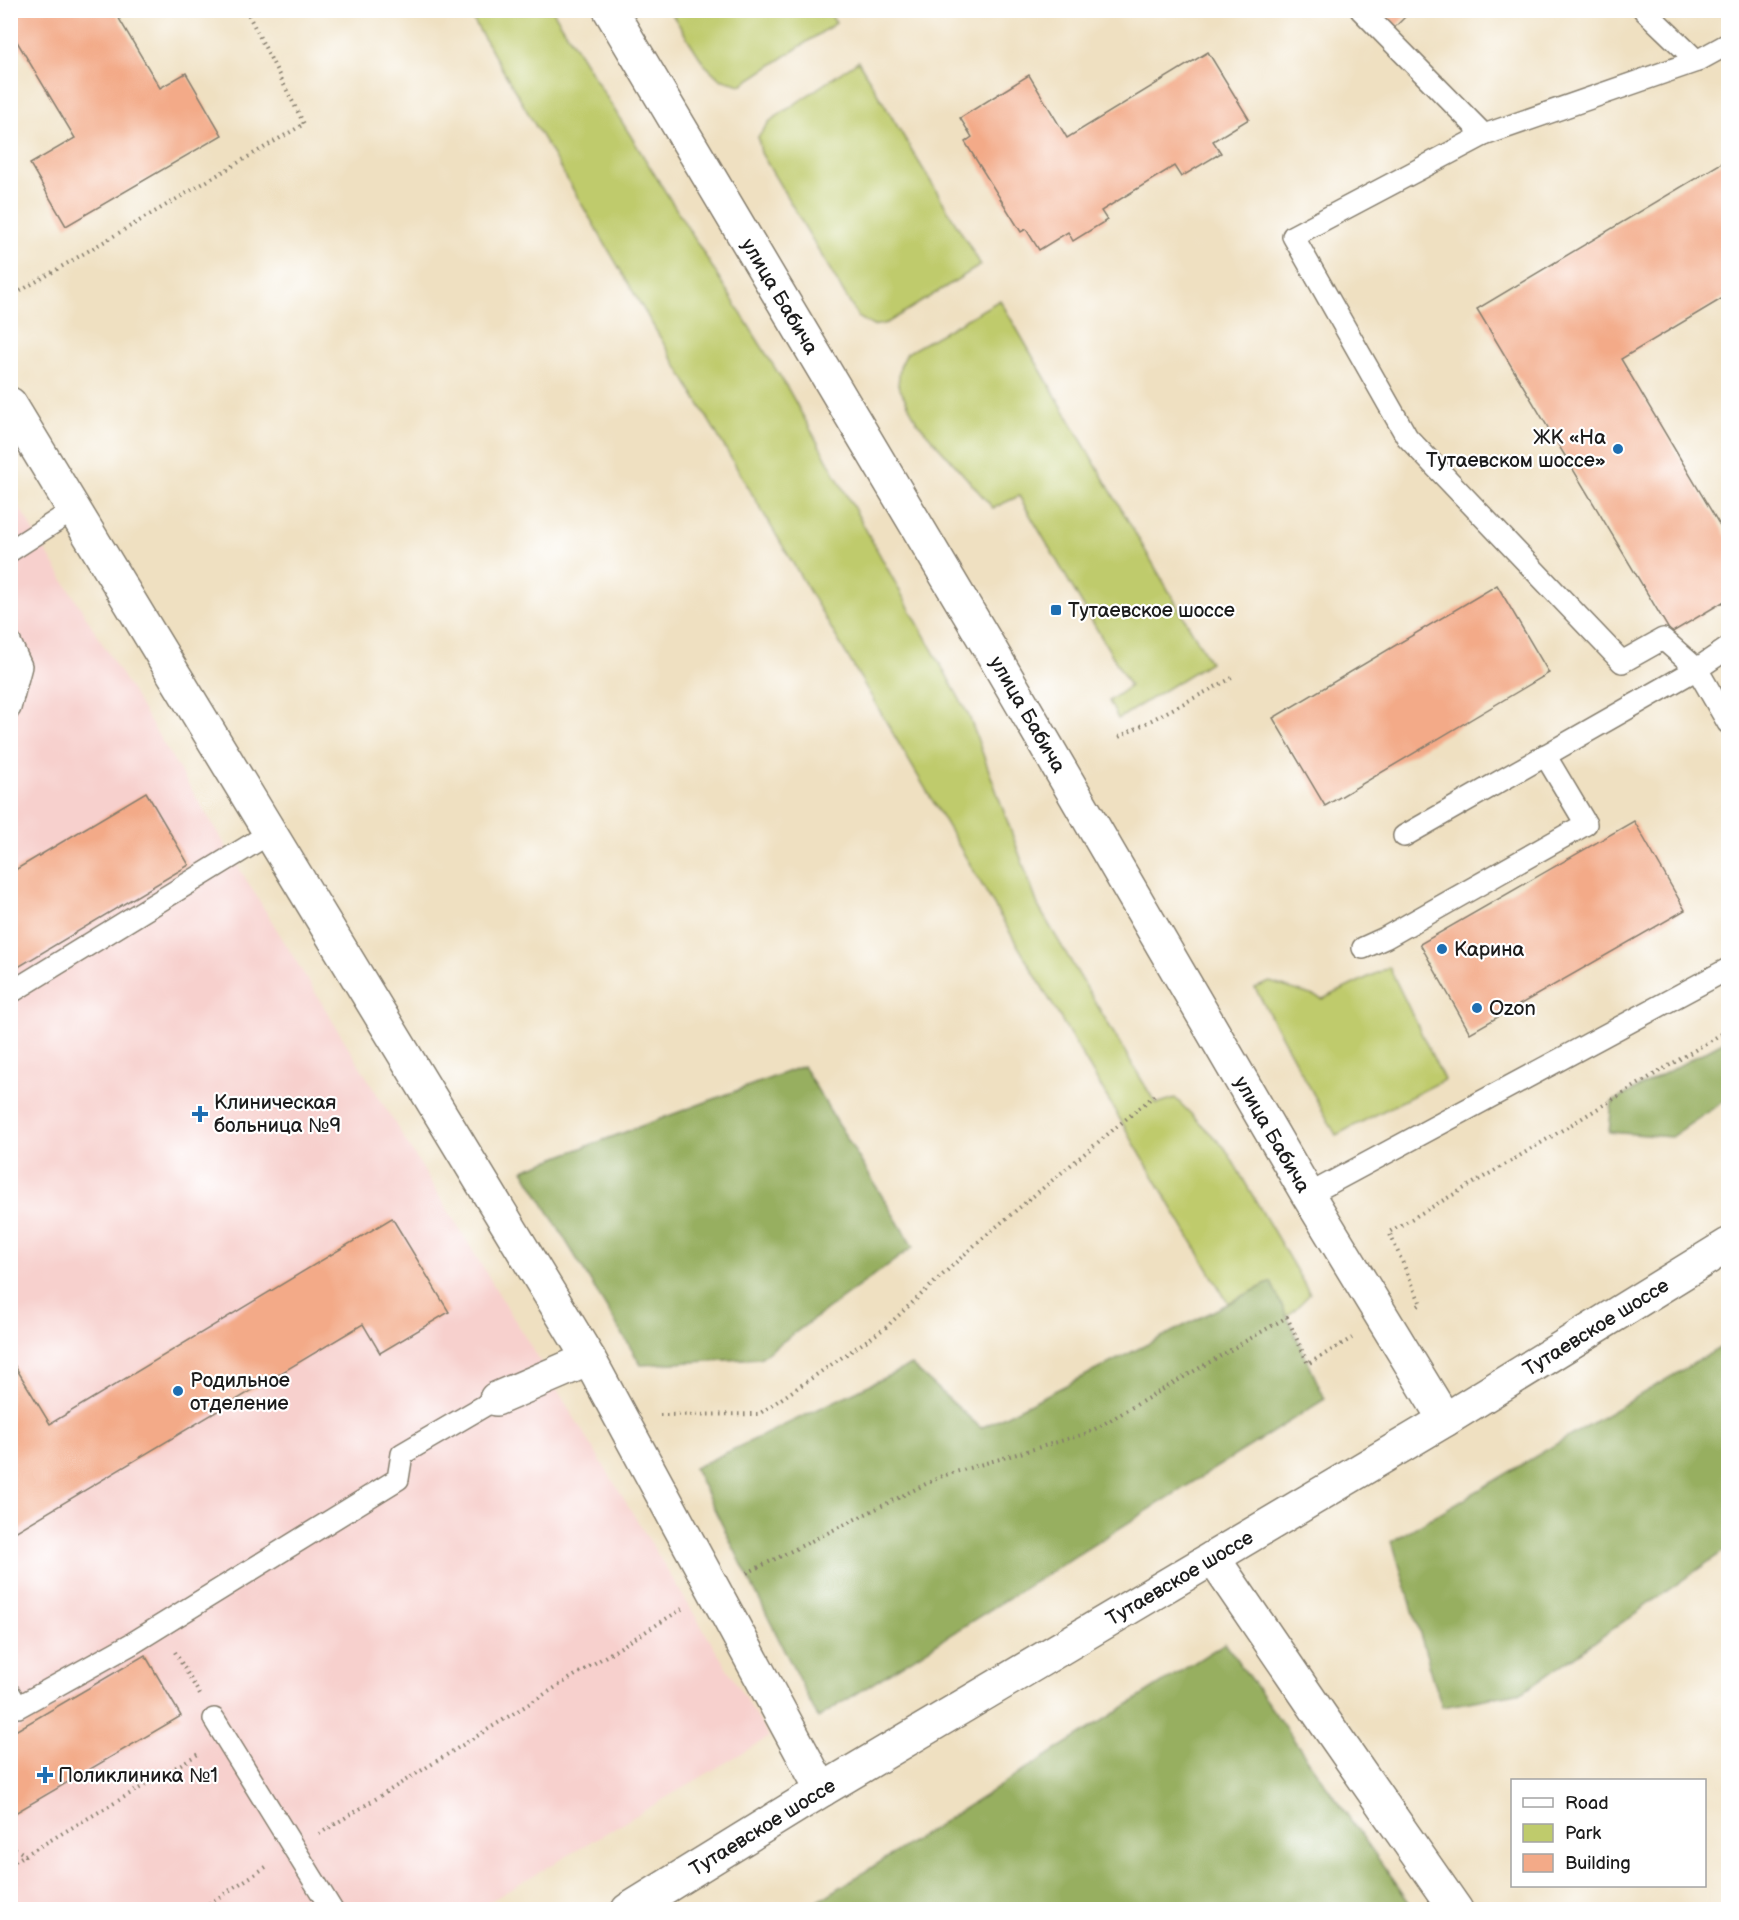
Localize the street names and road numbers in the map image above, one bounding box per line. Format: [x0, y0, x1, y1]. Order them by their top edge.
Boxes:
street label: улица Бабича [736, 234, 823, 359]
street label: улица Бабича [984, 652, 1071, 777]
street label: улица Бабича [1228, 1072, 1315, 1197]
street label: Тутаевское шоссе [1519, 1273, 1674, 1382]
street label: Тутаевское шоссе [1102, 1526, 1258, 1631]
street label: Тутаевское шоссе [686, 1774, 840, 1882]

